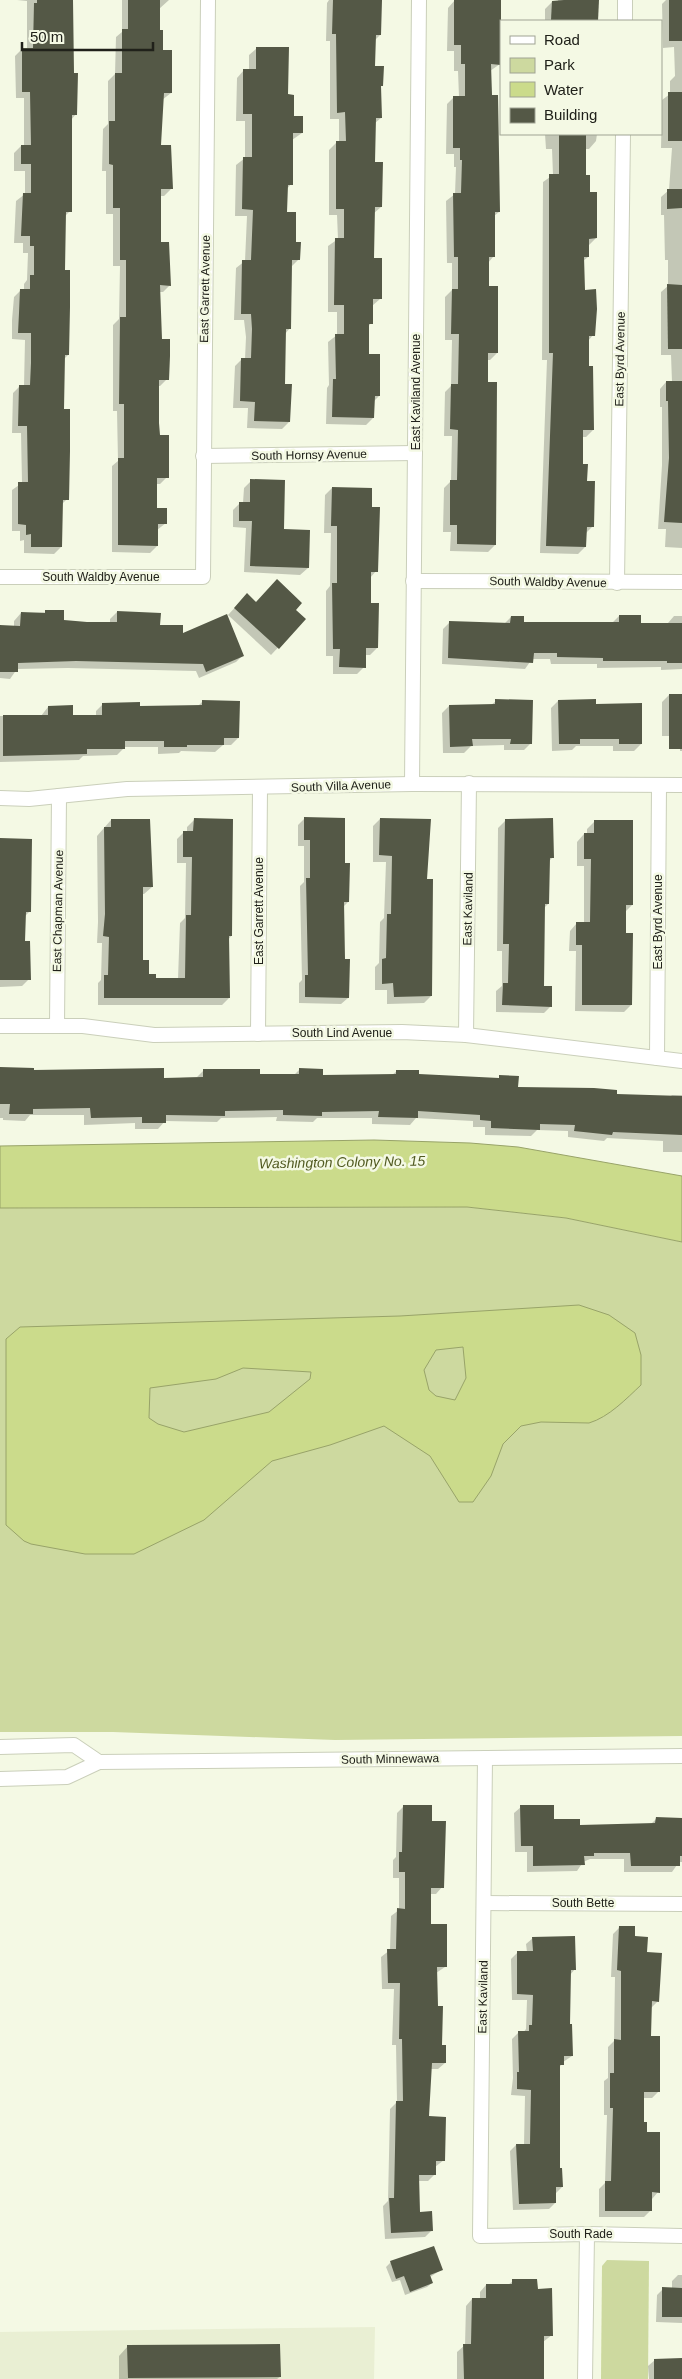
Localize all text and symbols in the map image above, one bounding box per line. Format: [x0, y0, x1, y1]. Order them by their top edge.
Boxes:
scale bar [22, 20, 154, 52]
legend [500, 20, 662, 135]
text: 50 m [30, 28, 63, 45]
text: Road [544, 31, 580, 48]
text: Park [544, 56, 575, 73]
text: Water [544, 81, 583, 98]
text: Building [544, 106, 597, 123]
street label: East Garrett Avenue [197, 235, 213, 343]
street label: East Byrd Avenue [612, 311, 628, 407]
street label: East Kaviland Avenue [409, 333, 423, 450]
street label: South Hornsy Avenue [251, 447, 367, 463]
street label: South Waldby Avenue [42, 570, 160, 584]
street label: South Waldby Avenue [489, 574, 607, 590]
street label: South Villa Avenue [291, 777, 392, 795]
street label: East Chapman Avenue [50, 849, 66, 972]
street label: East Garrett Avenue [252, 857, 266, 965]
street label: East Kaviland [460, 872, 476, 946]
street label: East Byrd Avenue [651, 874, 665, 970]
street label: South Lind Avenue [292, 1026, 393, 1040]
water label: Washington Colony No. 15 [259, 1153, 425, 1171]
street label: South Minnewawa [341, 1751, 439, 1767]
street label: South Bette [552, 1896, 615, 1910]
street label: East Kaviland [475, 1960, 491, 2034]
street label: South Rade [549, 2227, 613, 2241]

